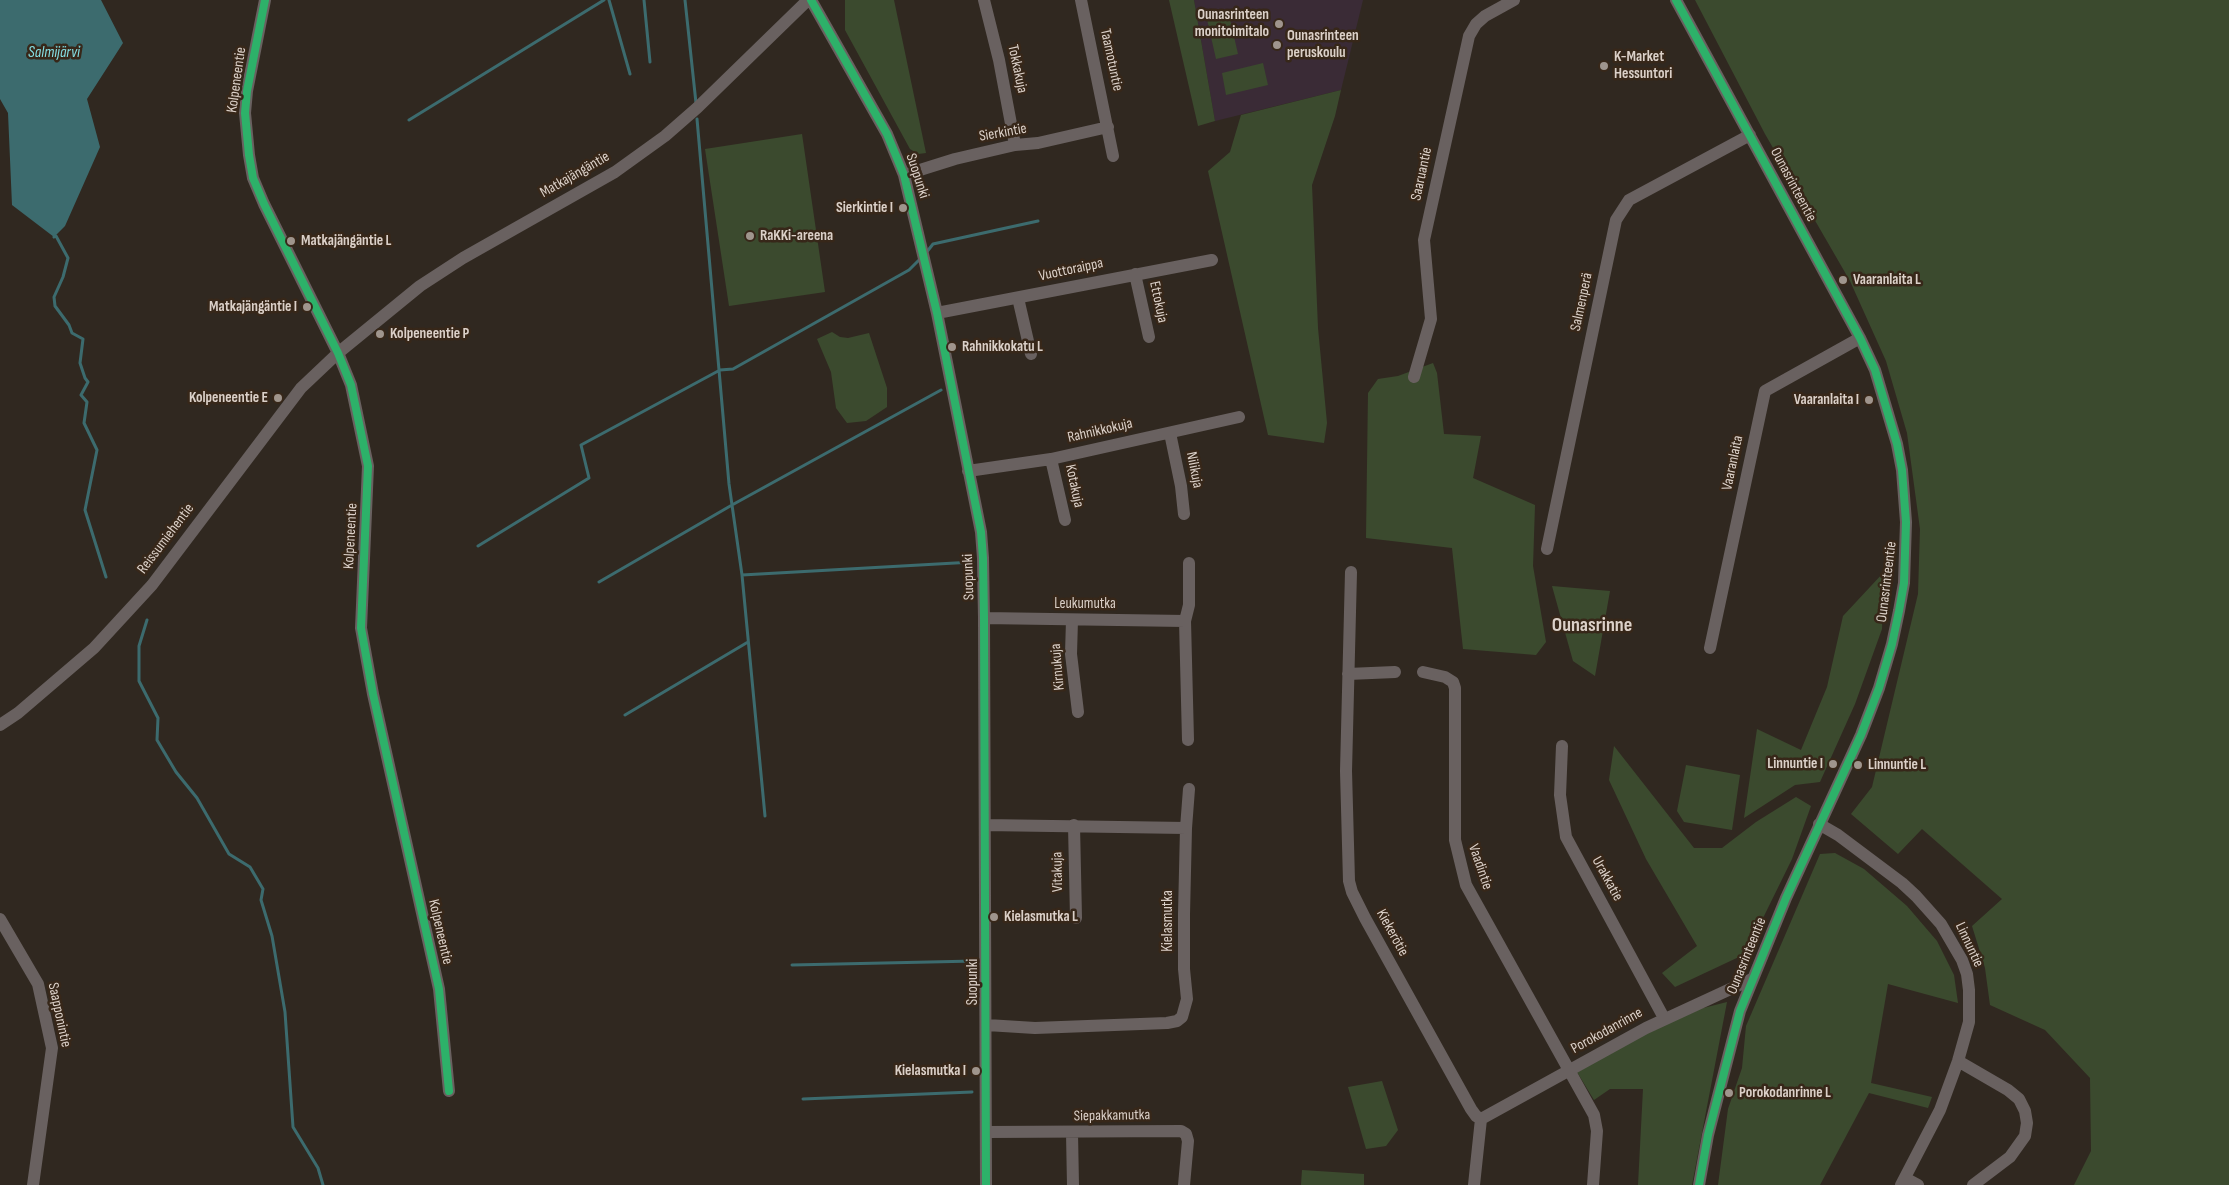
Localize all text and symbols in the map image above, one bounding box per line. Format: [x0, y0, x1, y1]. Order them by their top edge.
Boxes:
place label: Ounasrinteen monitoimitalo [1195, 6, 1269, 41]
marker: Ounasrinteen monitoimitalo [1273, 18, 1285, 30]
street label: Taamotuntie [1096, 27, 1126, 93]
place label: Ounasrinteen peruskoulu [1287, 27, 1359, 62]
marker: Ounasrinteen peruskoulu [1271, 39, 1283, 51]
water label: Salmijärvi [28, 43, 80, 63]
street label: Tokkakuja [1003, 43, 1031, 95]
street label: Kolpeneentie [223, 46, 251, 114]
place label: K-Market Hessuntori [1614, 48, 1672, 83]
marker: K-Market Hessuntori [1598, 60, 1610, 72]
street label: Sierkintie [978, 120, 1028, 146]
street label: Ounasrinteentie [1766, 145, 1820, 225]
street label: Saaruantie [1408, 146, 1436, 202]
street label: Matkajängäntie [537, 148, 613, 202]
street label: Suopunki [901, 151, 933, 201]
place label: Sierkintie I [836, 199, 893, 217]
marker: Sierkintie I [897, 202, 909, 214]
place label: RaKKi-areena [760, 227, 833, 245]
marker: RaKKi-areena [744, 230, 756, 242]
place label: Matkajängäntie L [301, 232, 391, 250]
marker: Matkajängäntie L [285, 235, 297, 247]
street label: Vuottoraippa [1037, 254, 1105, 286]
street label: Salmenperä [1567, 271, 1597, 333]
place label: Vaaranlaita L [1853, 271, 1921, 289]
marker: Vaaranlaita L [1837, 274, 1849, 286]
street label: Ettokuja [1145, 280, 1171, 324]
place label: Matkajängäntie I [209, 298, 297, 316]
marker: Matkajängäntie I [301, 301, 313, 313]
place label: Kolpeneentie P [390, 325, 469, 343]
marker: Kolpeneentie P [374, 328, 386, 340]
place label: Rahnikkokatu L [962, 338, 1043, 356]
marker: Rahnikkokatu L [946, 341, 958, 353]
place label: Kolpeneentie E [189, 389, 268, 407]
place label: Vaaranlaita I [1794, 391, 1859, 409]
marker: Kolpeneentie E [272, 392, 284, 404]
marker: Vaaranlaita I [1863, 394, 1875, 406]
street label: Rahnikkokuja [1066, 415, 1134, 447]
street label: Vaaranlaita [1718, 434, 1748, 492]
street label: Nilikuja [1182, 450, 1206, 490]
street label: Kotakuja [1061, 463, 1087, 509]
street label: Reissumiehentie [134, 500, 198, 578]
street label: Kolpeneentie [340, 502, 362, 570]
street label: Ounasrinteentie [1873, 541, 1901, 623]
street label: Suopunki [959, 554, 979, 600]
street label: Leukumutka [1054, 595, 1116, 613]
district label: Ounasrinne [1552, 614, 1632, 638]
street label: Kirnukuja [1047, 643, 1069, 691]
place label: Linnuntie I [1767, 755, 1823, 773]
place label: Linnuntie L [1868, 756, 1926, 774]
marker: Linnuntie I [1827, 758, 1839, 770]
marker: Linnuntie L [1852, 759, 1864, 771]
street label: Vaadintie [1464, 842, 1496, 892]
street label: Vitakuja [1049, 852, 1067, 892]
street label: Urakkatie [1588, 854, 1626, 904]
street label: Kielasmutka [1159, 890, 1177, 952]
street label: Kolpeneentie [424, 898, 456, 966]
street label: Kiekerötie [1372, 906, 1412, 960]
place label: Kielasmutka L [1004, 908, 1078, 926]
marker: Kielasmutka L [988, 911, 1000, 923]
street label: Ounasrinteentie [1723, 915, 1771, 997]
street label: Linnuntie [1951, 920, 1987, 970]
street label: Suopunki [964, 959, 982, 1005]
street label: Saapponintie [43, 981, 75, 1049]
street label: Porokodanrinne [1568, 1004, 1646, 1058]
place label: Kielasmutka I [895, 1062, 966, 1080]
marker: Kielasmutka I [970, 1065, 982, 1077]
place label: Porokodanrinne L [1739, 1084, 1831, 1102]
marker: Porokodanrinne L [1723, 1087, 1735, 1099]
street label: Siepakkamutka [1074, 1106, 1150, 1126]

